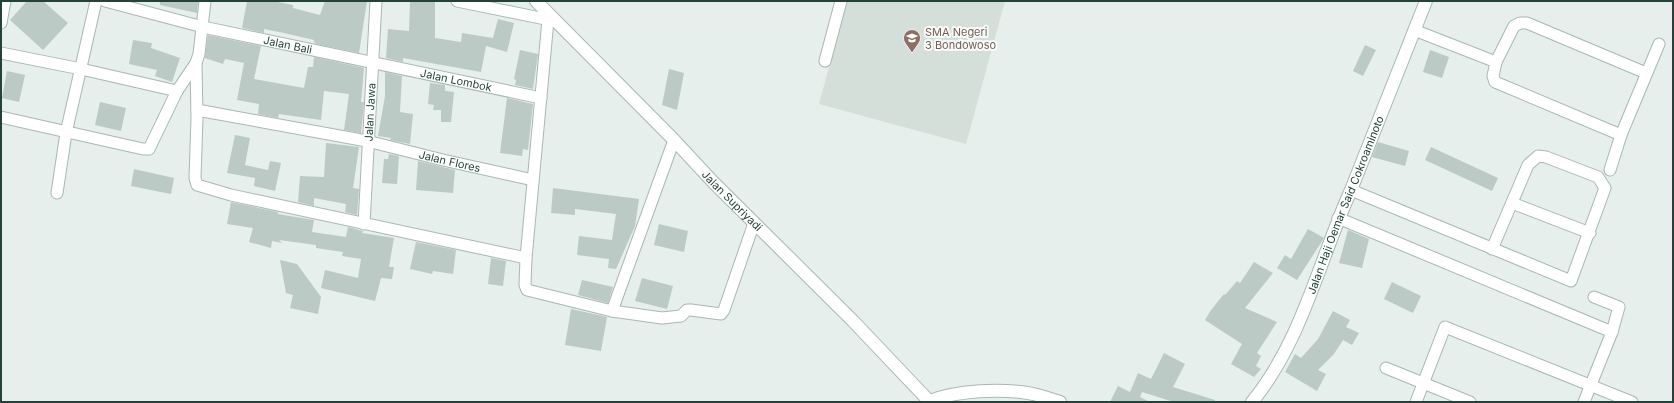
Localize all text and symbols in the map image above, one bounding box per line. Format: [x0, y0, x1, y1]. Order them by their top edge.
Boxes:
place label: SMA Negeri 3 Bondowoso [925, 25, 997, 52]
school or university icon: SMA Negeri 3 Bondowoso [902, 28, 922, 53]
street label: Jalan Bali [262, 33, 313, 57]
street label: Jalan Lombok [419, 66, 493, 94]
street label: Jalan Jawa [361, 83, 379, 142]
street label: Jalan Haji Oemar Said Cokroaminoto [1304, 113, 1387, 296]
street label: Jalan Flores [417, 147, 482, 175]
street label: Jalan Supriyadi [699, 168, 765, 234]

